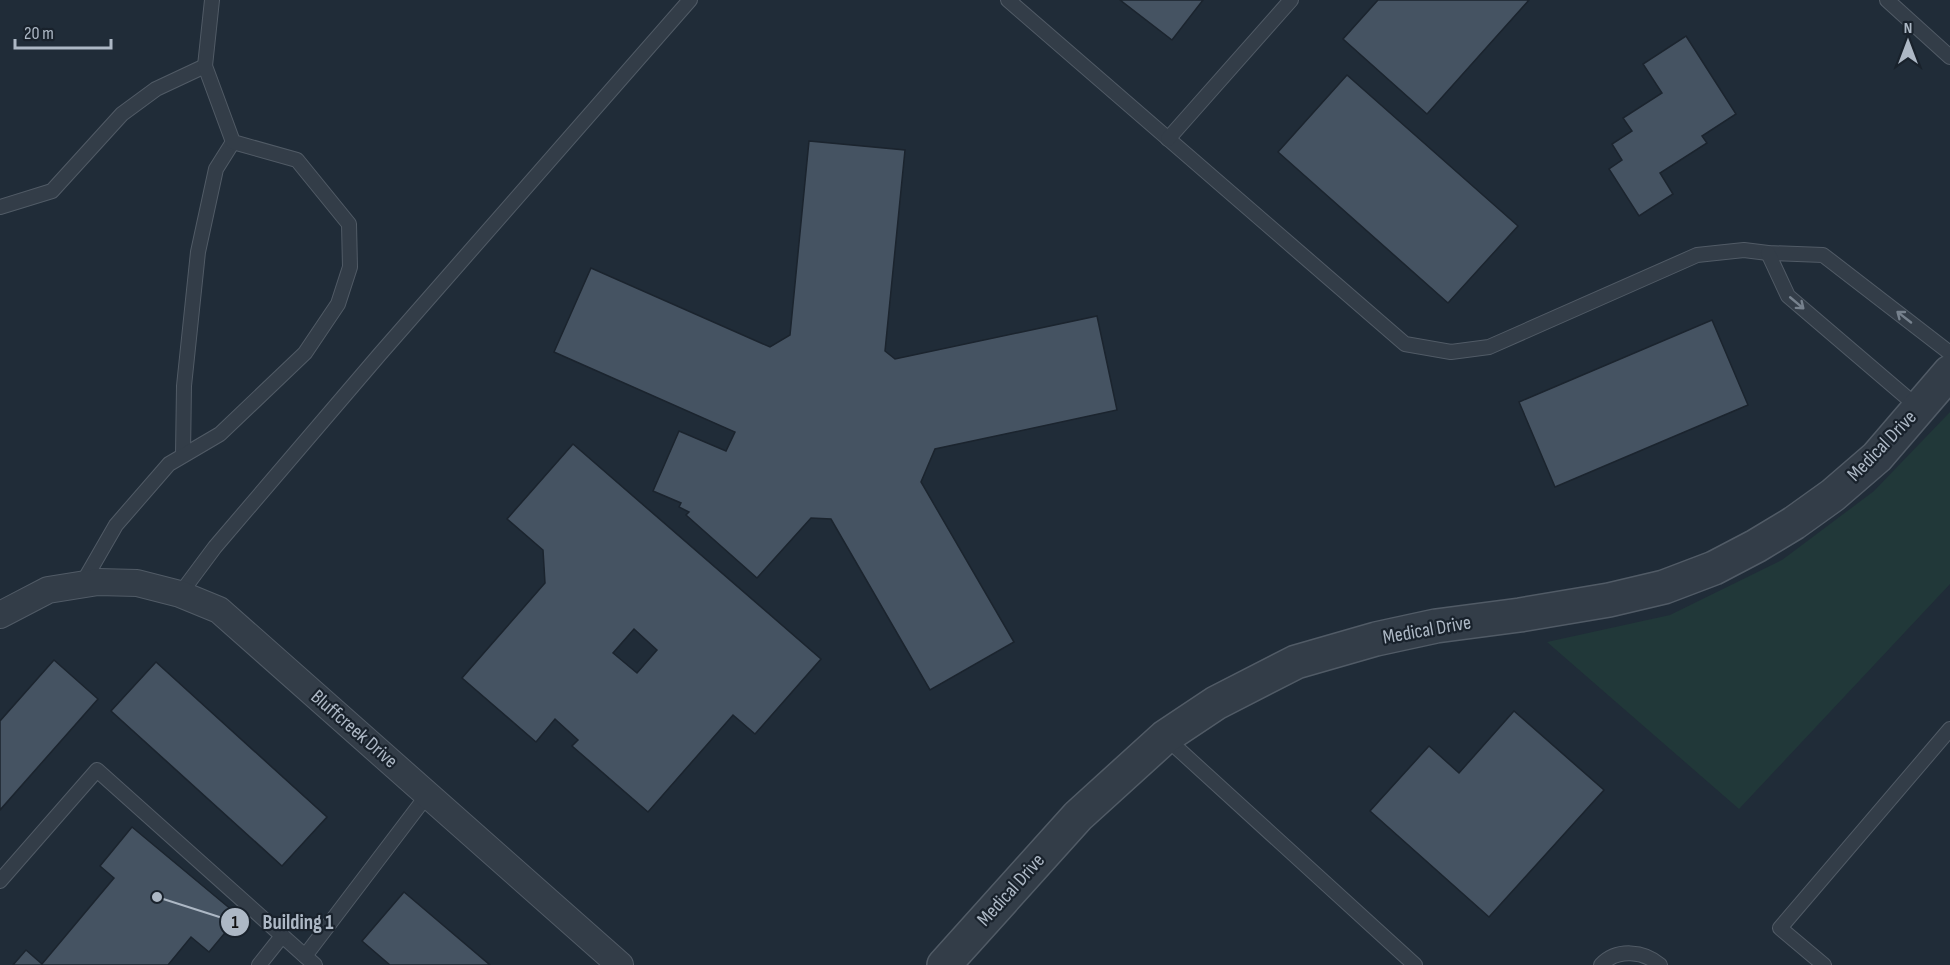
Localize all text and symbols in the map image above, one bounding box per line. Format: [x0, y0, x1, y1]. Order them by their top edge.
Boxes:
scale bar [15, 12, 111, 50]
north arrow [1878, 12, 1938, 72]
text: N [1904, 19, 1912, 38]
text: 20 m [24, 23, 54, 44]
one-way arrow [1789, 297, 1805, 310]
one-way arrow [1896, 311, 1912, 324]
street label: Medical Drive [1842, 406, 1922, 486]
street label: Medical Drive [1381, 610, 1473, 650]
street label: Bluffcreek Drive [306, 685, 402, 773]
street label: Medical Drive [972, 849, 1050, 931]
callout: Building 1 [220, 902, 345, 941]
text: Building 1 [263, 910, 333, 935]
text: 1 [231, 912, 239, 933]

